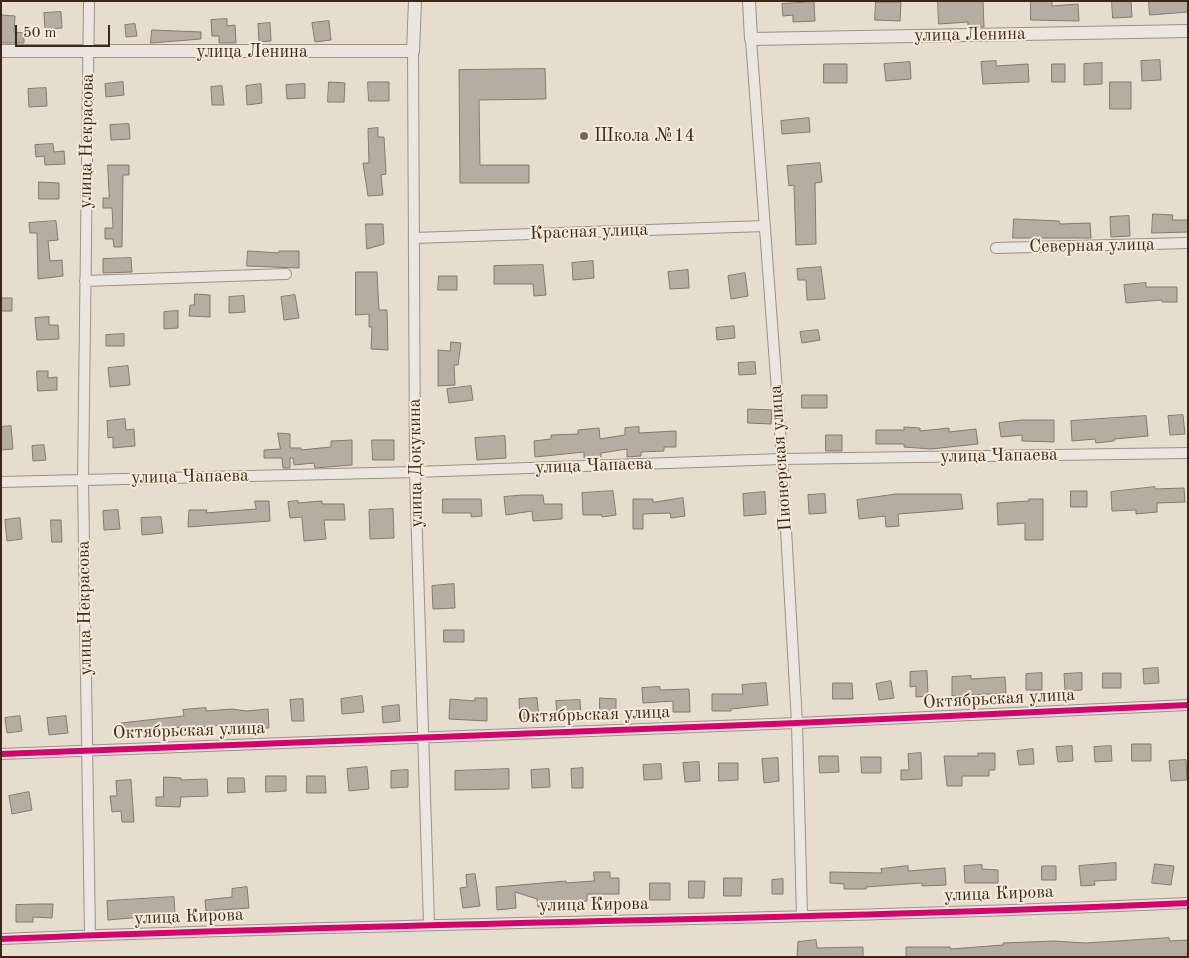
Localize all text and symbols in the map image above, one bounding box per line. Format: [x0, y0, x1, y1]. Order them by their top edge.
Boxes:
scale bar [18, 15, 112, 47]
street label: улица Ленина [914, 23, 1026, 47]
text: 50 m [23, 26, 57, 41]
street label: улица Ленина [196, 41, 308, 63]
street label: улица Некрасова [75, 73, 99, 209]
place label: Школа №14 [594, 125, 695, 147]
marker: Школа №14 [578, 130, 590, 142]
street label: Красная улица [529, 219, 649, 245]
street label: Северная улица [1029, 234, 1155, 258]
street label: Пионерская улица [765, 384, 797, 532]
street label: улица Докукина [404, 398, 428, 528]
street label: улица Чапаева [940, 444, 1058, 468]
street label: улица Чапаева [535, 453, 653, 479]
street label: улица Чапаева [131, 465, 249, 489]
street label: улица Некрасова [73, 540, 97, 676]
street label: Октябрьская улица [922, 684, 1076, 714]
street label: Октябрьская улица [517, 702, 671, 728]
street label: Октябрьская улица [112, 718, 266, 744]
street label: улица Кирова [944, 881, 1054, 907]
street label: улица Кирова [539, 893, 649, 917]
street label: улица Кирова [134, 904, 244, 930]

